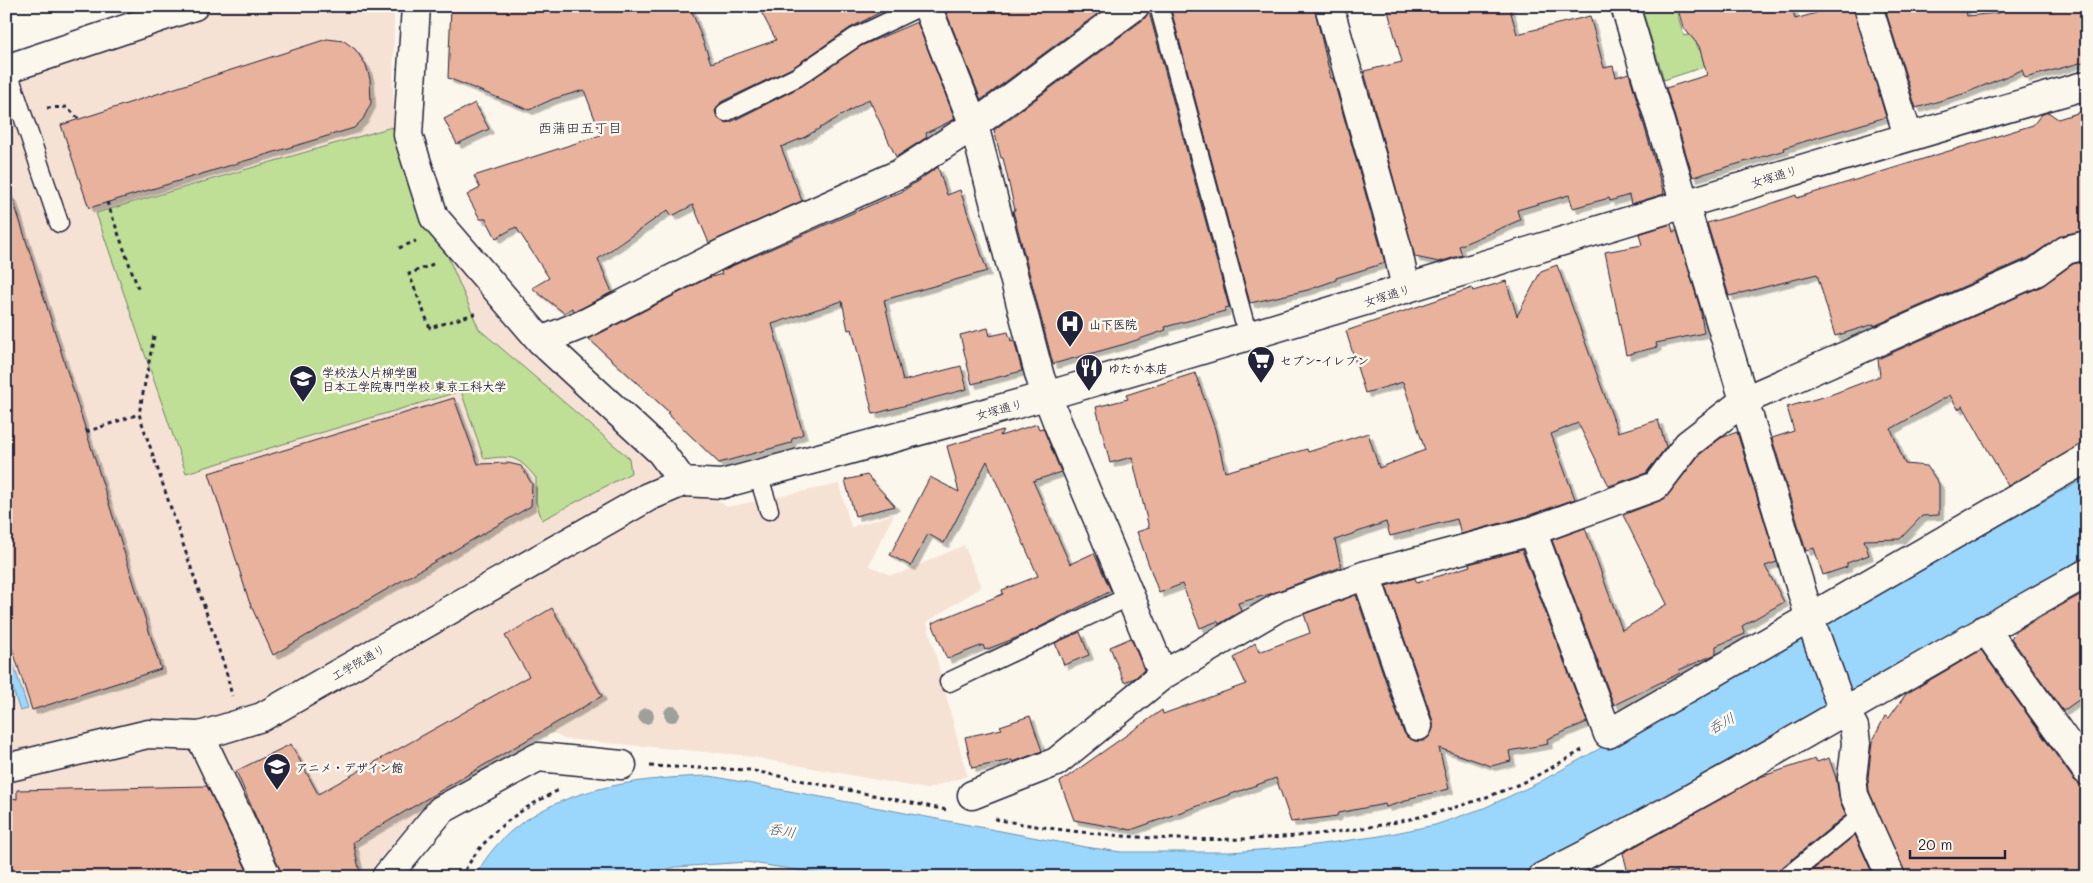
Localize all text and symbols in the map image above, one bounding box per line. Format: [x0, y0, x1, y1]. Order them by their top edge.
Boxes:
district label: 西蒲田五丁目 [538, 118, 622, 137]
street label: 女塚通り [1749, 161, 1799, 191]
street label: 女塚通り [1362, 280, 1412, 310]
hospital icon: 山下医院 [1055, 309, 1085, 348]
place label: 山下医院 [1089, 316, 1137, 332]
supermarket icon: セブン-イレブン [1246, 345, 1276, 384]
place label: セブン-イレブン [1280, 352, 1369, 368]
restaurant icon: ゆたか本店 [1074, 353, 1104, 392]
place label: ゆたか本店 [1108, 360, 1168, 376]
school or university icon: 学校法人片柳学園 日本工学院専門学校 東京工科大学 [288, 364, 318, 403]
place label: 学校法人片柳学園 日本工学院専門学校 東京工科大学 [322, 364, 506, 394]
street label: 女塚通り [974, 395, 1024, 423]
street label: 工学院通り [328, 640, 388, 684]
water label: 呑川 [1704, 708, 1738, 738]
school or university icon: アニメ・デザイン館 [262, 752, 292, 791]
place label: アニメ・デザイン館 [296, 759, 403, 775]
water label: 呑川 [767, 818, 797, 842]
scale bar [1910, 828, 2006, 860]
text: 20 m [1918, 834, 1952, 854]

